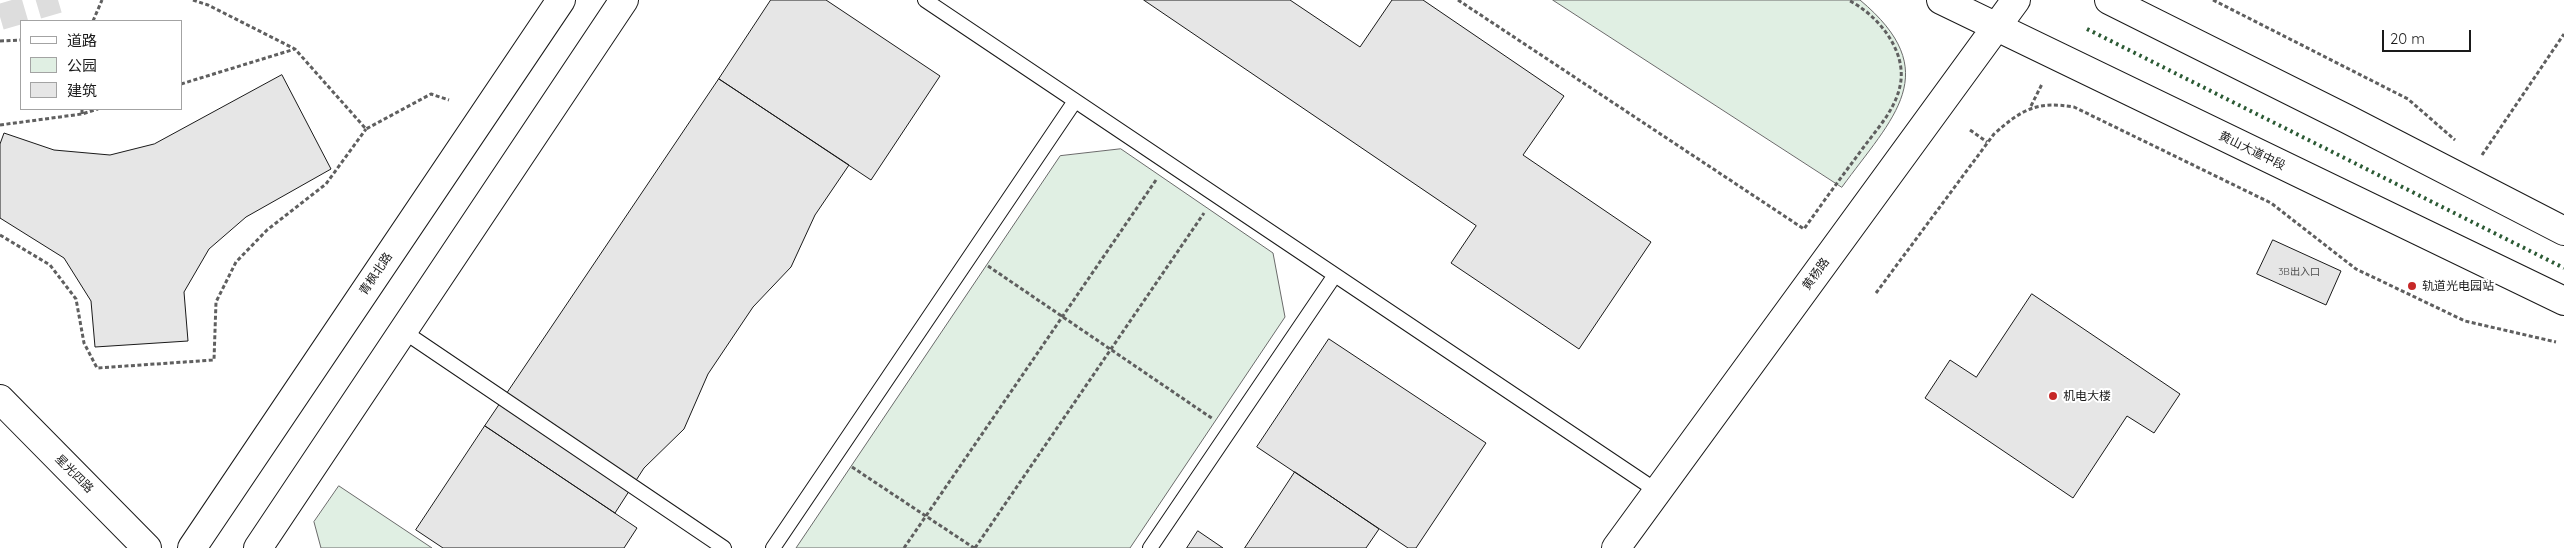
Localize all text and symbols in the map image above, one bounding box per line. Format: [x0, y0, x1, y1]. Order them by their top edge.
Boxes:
legend [20, 20, 182, 110]
scale bar [2384, 20, 2473, 52]
text: 20 m [2390, 29, 2425, 48]
text: 道路 [67, 31, 97, 50]
text: 公园 [67, 56, 97, 75]
text: 建筑 [67, 81, 97, 100]
street label: 黄山大道中段 [2216, 129, 2288, 173]
street label: 青枫北路 [357, 250, 395, 298]
street label: 黄杨路 [1800, 255, 1832, 293]
house number: 3B出入口 [2278, 266, 2320, 278]
place label: 轨道光电园站 [2422, 279, 2494, 293]
marker: 轨道光电园站 [2406, 280, 2418, 292]
place label: 机电大楼 [2063, 389, 2111, 403]
marker: 机电大楼 [2047, 390, 2059, 402]
street label: 星光四路 [52, 452, 96, 496]

